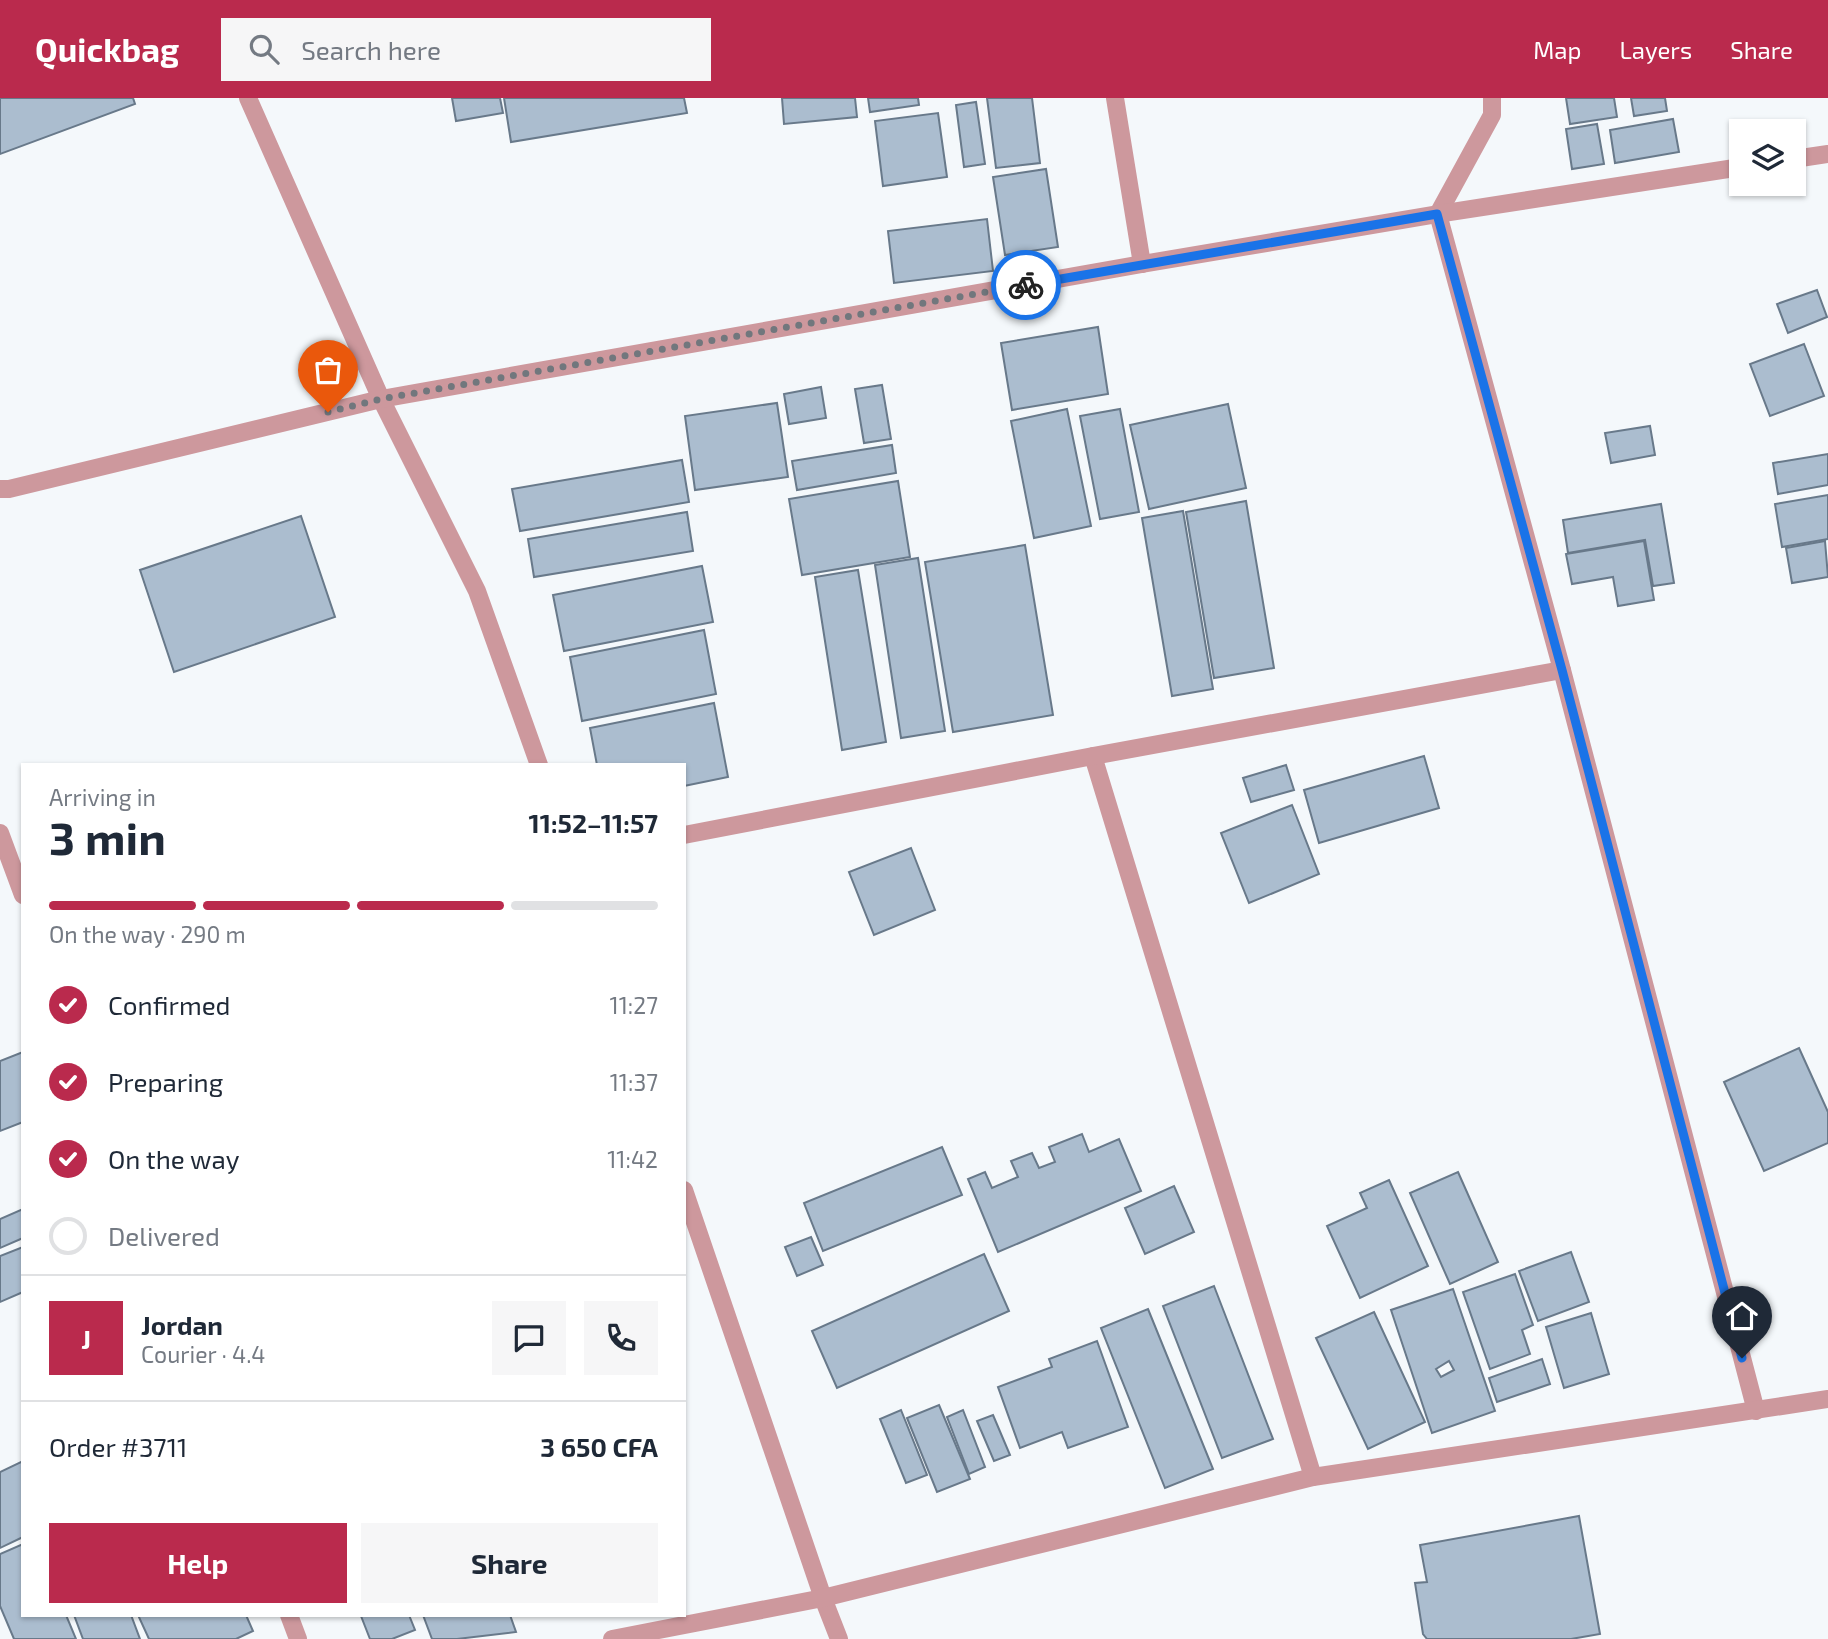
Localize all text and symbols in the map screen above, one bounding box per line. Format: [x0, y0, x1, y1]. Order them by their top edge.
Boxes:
search box [221, 18, 711, 81]
text: Quickbag [35, 29, 179, 69]
icon: search [245, 30, 283, 68]
text: Search here [301, 34, 441, 65]
text: Map [1533, 35, 1581, 64]
text: Layers [1619, 35, 1692, 64]
text: Share [1730, 35, 1793, 64]
map controls [1729, 119, 1806, 196]
button: layers [1729, 119, 1806, 196]
courier [991, 250, 1061, 320]
icon: bike [1007, 266, 1045, 304]
pin [298, 340, 358, 412]
icon: bag [309, 351, 347, 389]
text: Arriving in [49, 783, 156, 811]
text: 11:52–11:57 [528, 807, 658, 838]
text: 3 min [49, 809, 166, 864]
text: On the way · 290 m [49, 920, 246, 948]
icon: check [49, 986, 87, 1024]
text: Confirmed [108, 989, 231, 1020]
text: 11:27 [610, 991, 658, 1019]
icon: check [49, 1063, 87, 1101]
text: Preparing [108, 1066, 223, 1097]
text: 11:37 [610, 1068, 658, 1096]
icon: check [49, 1140, 87, 1178]
text: On the way [108, 1143, 239, 1174]
text: 11:42 [607, 1145, 658, 1173]
text: Delivered [108, 1220, 220, 1251]
pin [1712, 1286, 1772, 1358]
icon: home [1723, 1297, 1761, 1335]
button: chat [492, 1301, 566, 1375]
button: phone [584, 1301, 658, 1375]
text: Jordan [141, 1309, 223, 1340]
text: J [81, 1323, 91, 1354]
text: Courier · 4.4 [141, 1340, 265, 1368]
text: Order #3711 [49, 1431, 187, 1462]
text: 3 650 CFA [540, 1431, 658, 1462]
button: Help [49, 1523, 347, 1603]
button: Share [361, 1523, 658, 1603]

